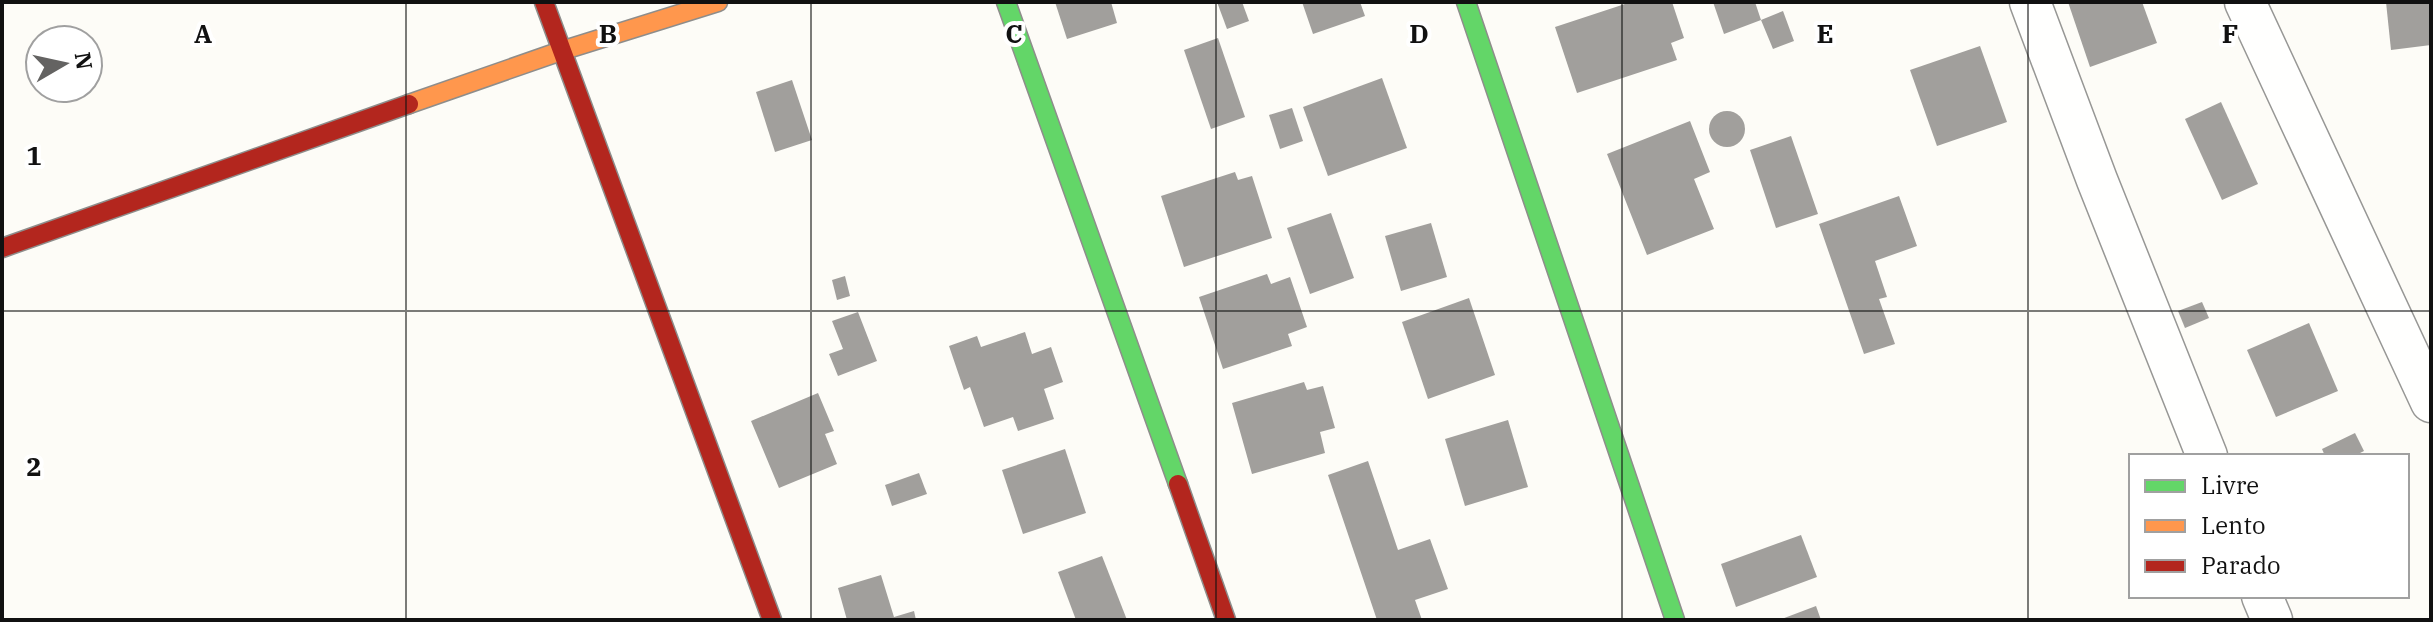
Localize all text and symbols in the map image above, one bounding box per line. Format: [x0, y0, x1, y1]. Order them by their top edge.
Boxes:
text: A [194, 16, 212, 50]
text: B [599, 16, 617, 50]
text: C [1005, 16, 1023, 50]
text: D [1409, 16, 1429, 50]
text: E [1816, 16, 1834, 50]
text: F [2222, 16, 2238, 50]
north arrow [24, 24, 104, 104]
text: N [69, 50, 100, 72]
text: 1 [26, 138, 42, 172]
text: 2 [26, 449, 42, 483]
legend [2129, 454, 2409, 598]
text: Livre [2201, 469, 2259, 501]
text: Lento [2201, 509, 2265, 541]
text: Parado [2201, 549, 2281, 581]

